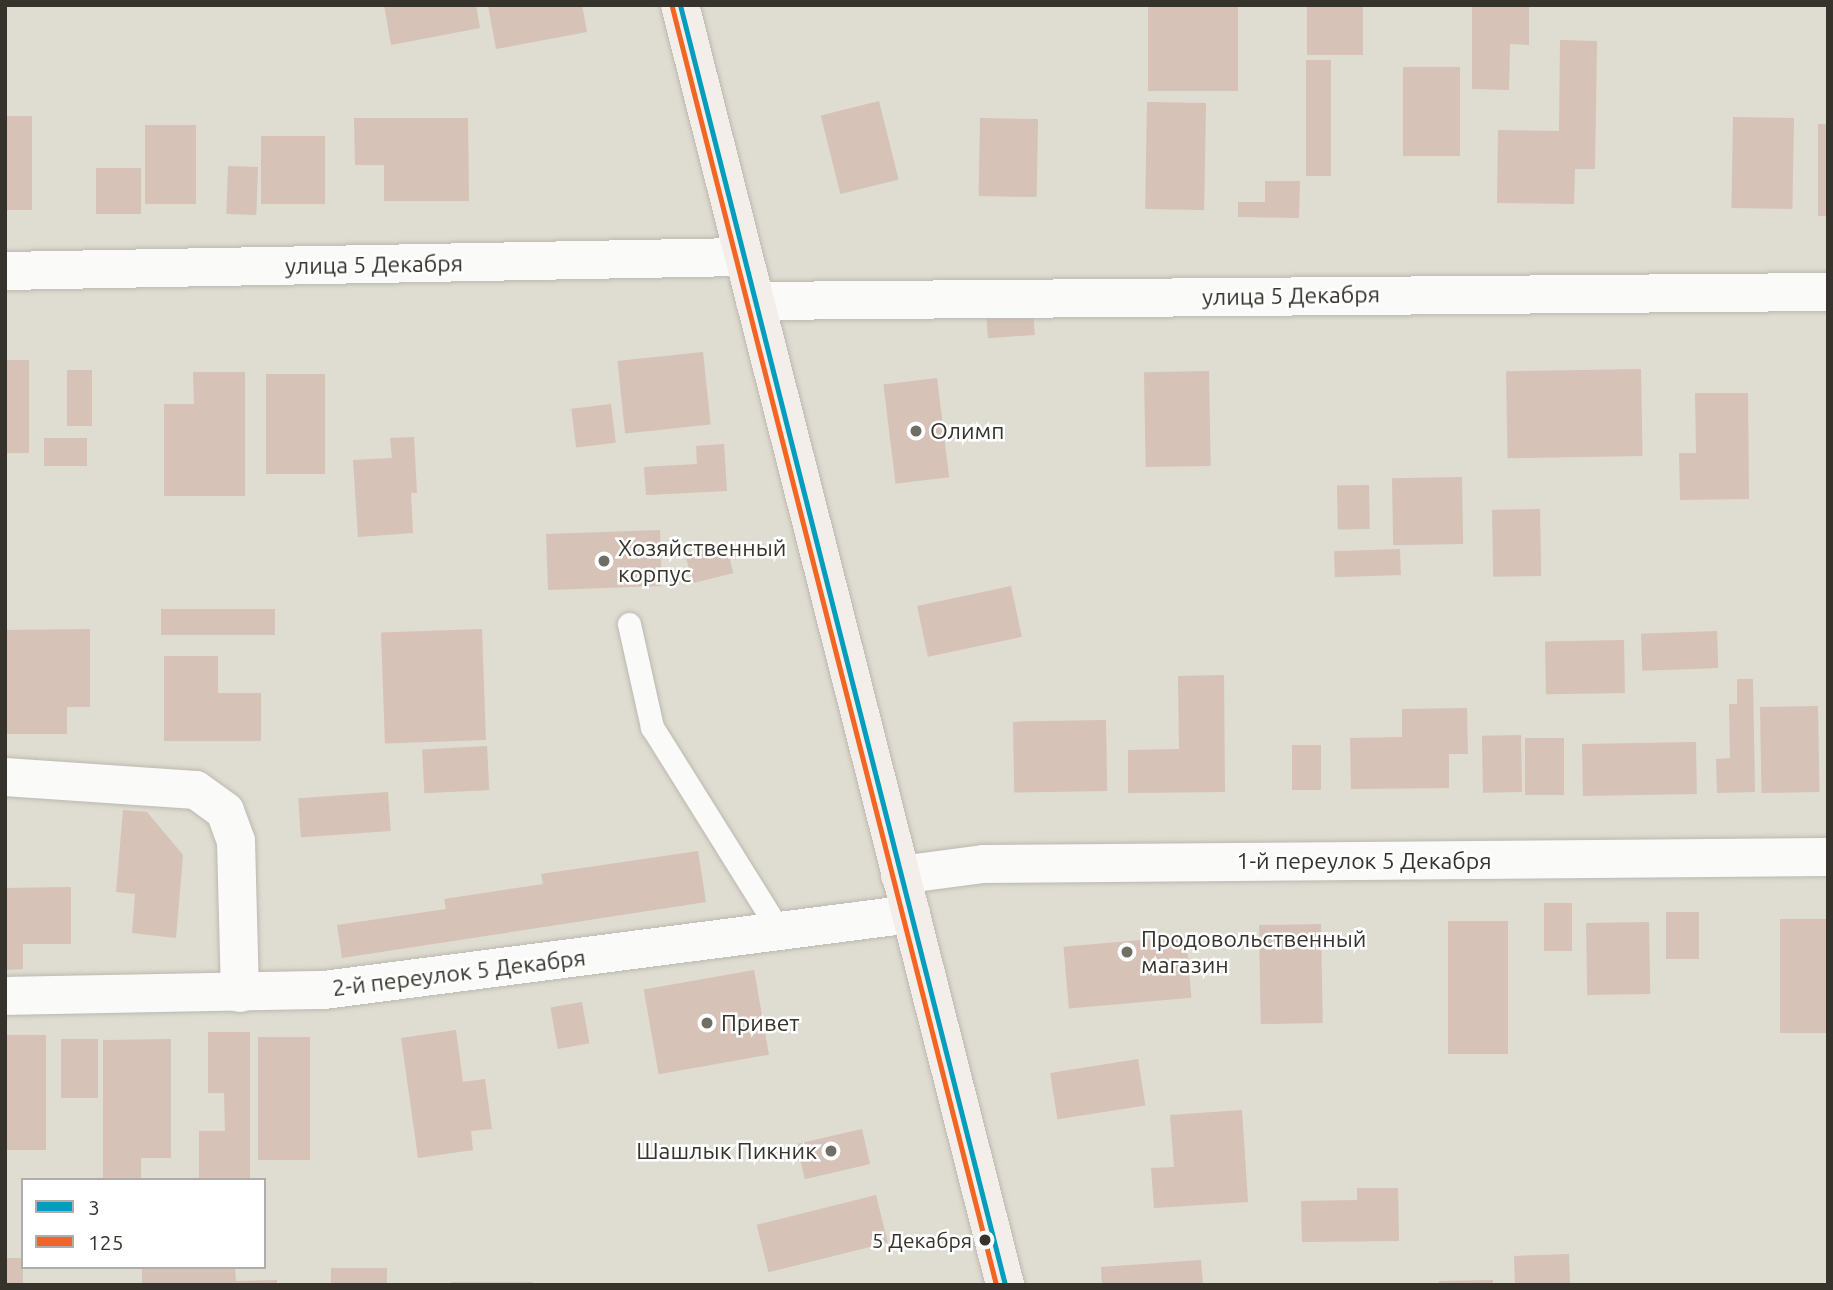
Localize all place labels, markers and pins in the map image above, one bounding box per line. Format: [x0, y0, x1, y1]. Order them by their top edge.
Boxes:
place label: Олимп [930, 417, 1004, 445]
marker: Олимп [908, 423, 924, 439]
place label: Хозяйственный корпус [618, 534, 786, 588]
marker: Хозяйственный корпус [596, 553, 612, 569]
place label: Продовольственный магазин [1141, 925, 1366, 979]
marker: Продовольственный магазин [1119, 944, 1135, 960]
place label: Привет [721, 1009, 800, 1037]
marker: Привет [699, 1015, 715, 1031]
place label: Шашлык Пикник [636, 1137, 817, 1165]
marker: Шашлык Пикник [823, 1143, 839, 1159]
place label: 5 Декабря [872, 1227, 972, 1253]
marker: 5 Декабря [978, 1233, 992, 1247]

